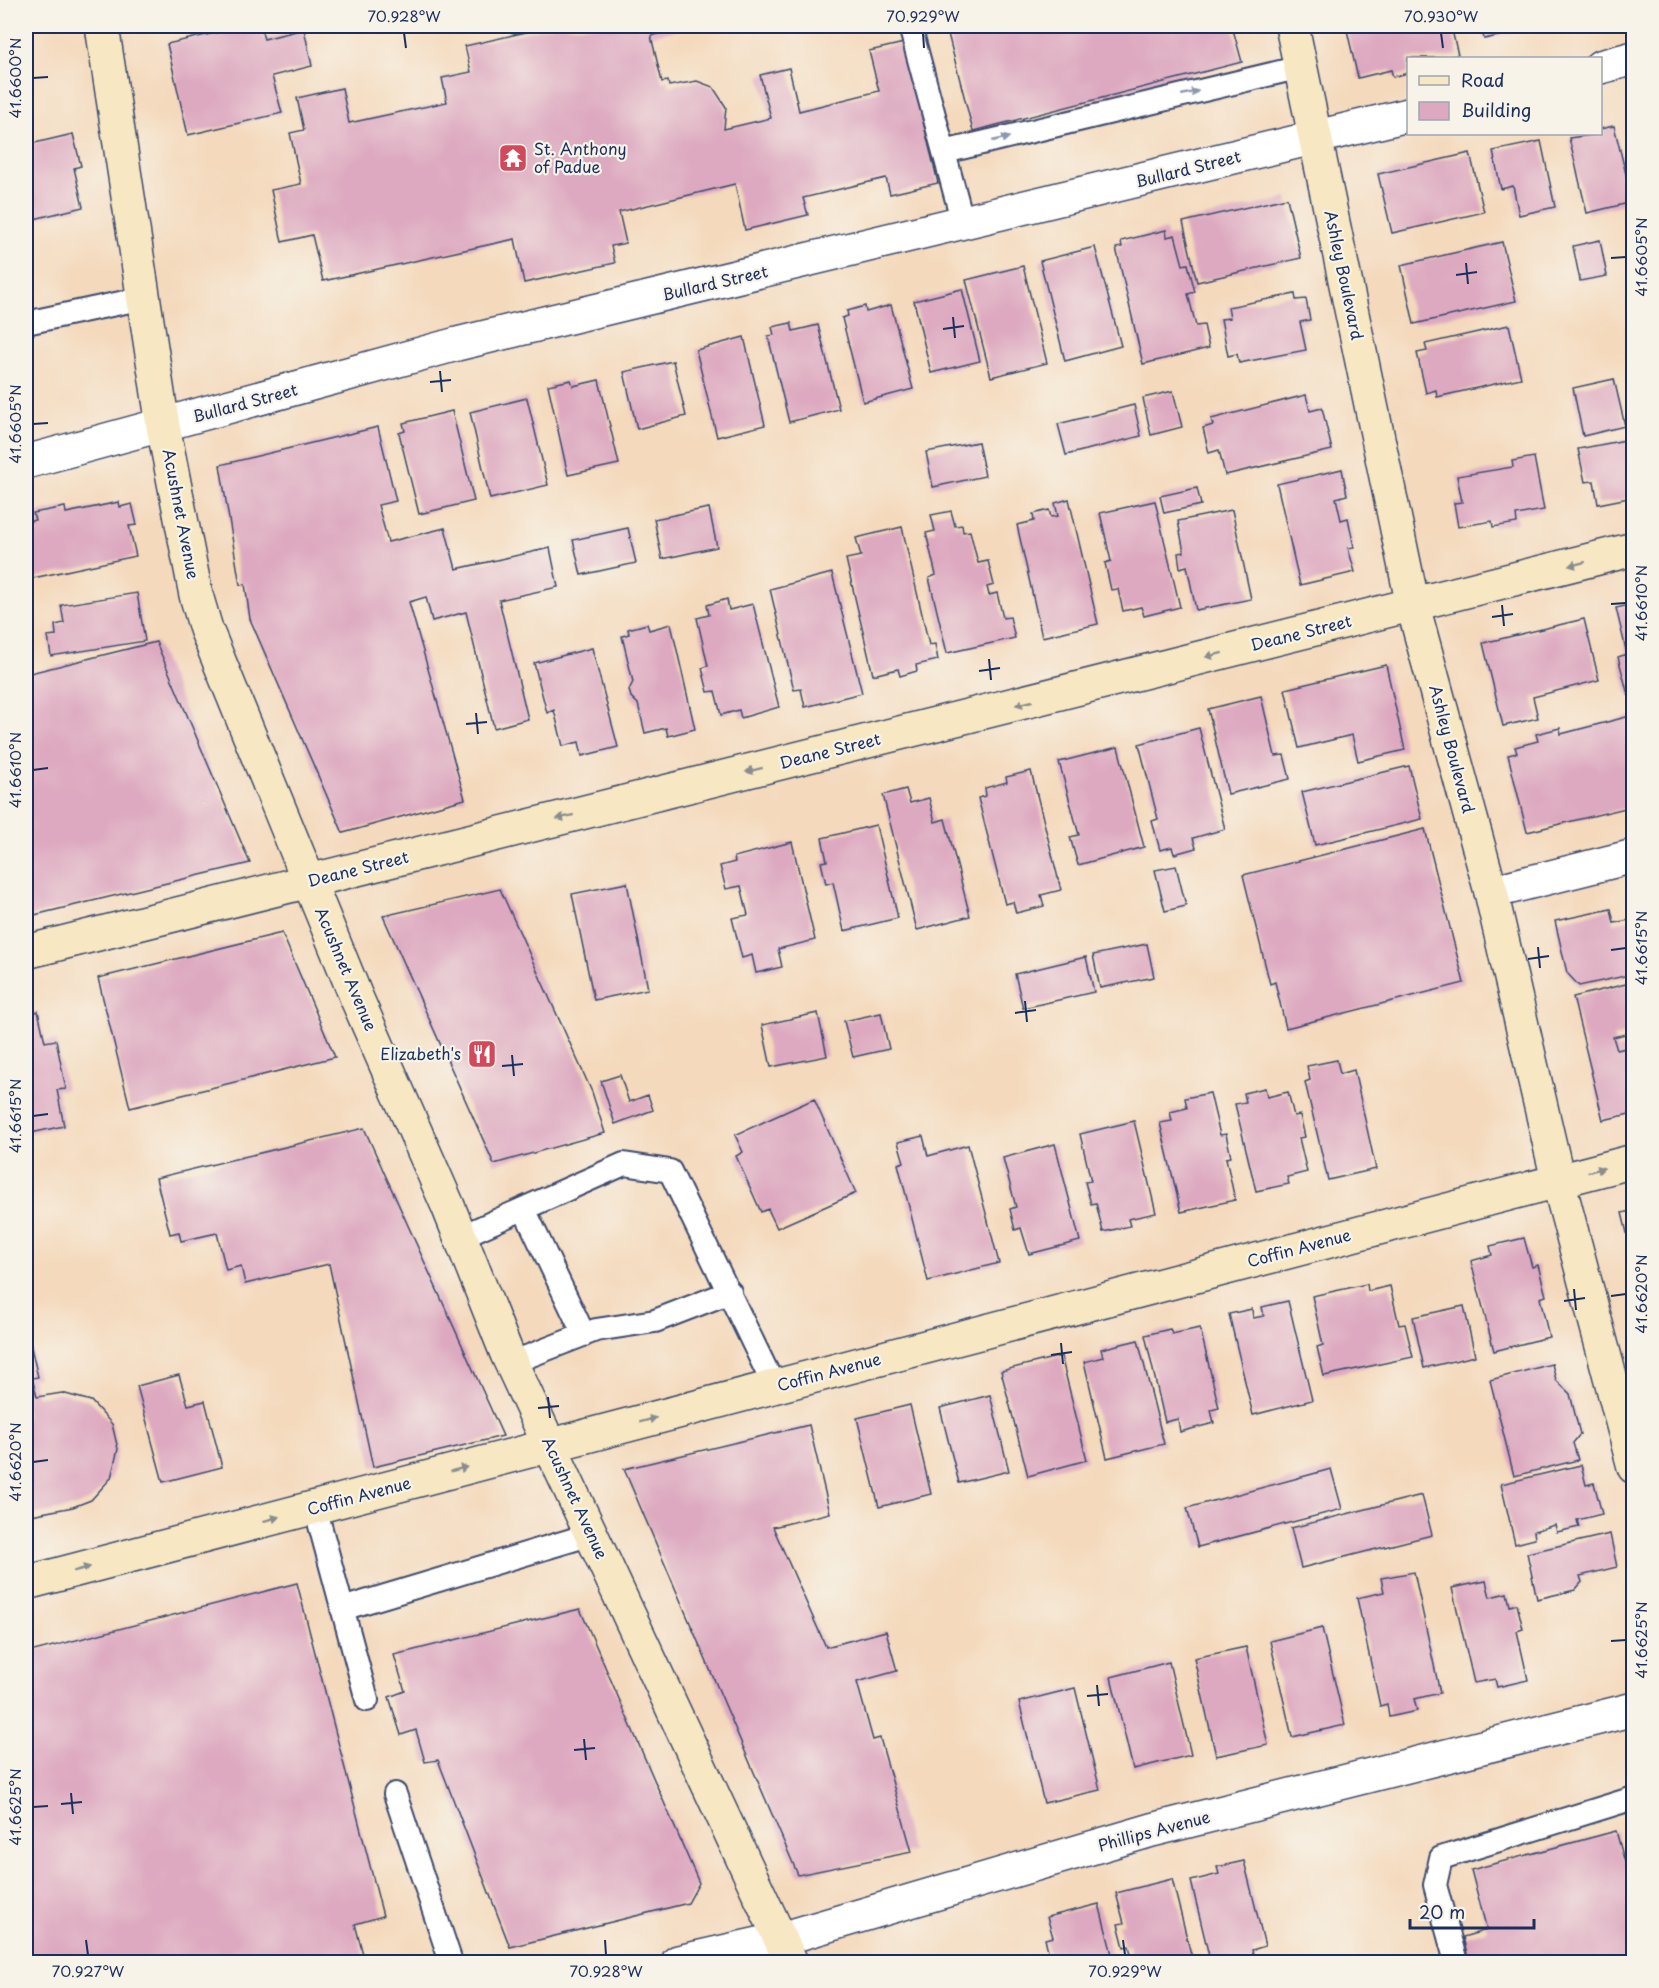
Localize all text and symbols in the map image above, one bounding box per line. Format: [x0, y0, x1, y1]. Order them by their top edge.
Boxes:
text: 70.928°W [367, 4, 441, 27]
text: 70.929°W [886, 4, 960, 27]
text: 70.930°W [1404, 4, 1479, 27]
text: 41.6600°N [3, 38, 26, 118]
legend [1407, 57, 1602, 135]
text: Road [1461, 66, 1505, 93]
one-way arrow [1181, 88, 1200, 98]
text: Building [1461, 96, 1531, 123]
one-way arrow [991, 133, 1010, 143]
place label: St. Anthony of Padue [534, 136, 627, 178]
temple icon: St. Anthony of Padue [497, 142, 529, 174]
street label: Bullard Street [1133, 143, 1243, 193]
street label: Ashley Boulevard [1320, 208, 1370, 342]
text: 41.6605°N [1629, 217, 1652, 297]
street label: Bullard Street [660, 258, 770, 306]
street label: Bullard Street [190, 376, 300, 428]
text: 41.6605°N [3, 384, 26, 464]
street label: Acushnet Avenue [158, 447, 206, 581]
one-way arrow [1568, 559, 1586, 569]
text: 41.6610°N [1629, 565, 1652, 641]
street label: Deane Street [1248, 608, 1354, 656]
one-way arrow [1204, 651, 1223, 661]
street label: Ashley Boulevard [1424, 682, 1482, 816]
one-way arrow [1015, 698, 1034, 708]
street label: Deane Street [777, 726, 883, 774]
text: 41.6610°N [3, 732, 26, 808]
one-way arrow [745, 766, 763, 776]
one-way arrow [555, 813, 574, 823]
street label: Deane Street [305, 844, 411, 892]
street label: Acushnet Avenue [310, 903, 384, 1034]
text: 41.6615°N [1629, 911, 1652, 985]
restaurant icon: Elizabeth's [466, 1038, 498, 1070]
place label: Elizabeth's [380, 1041, 461, 1065]
text: 41.6615°N [3, 1079, 26, 1153]
one-way arrow [1587, 1165, 1605, 1175]
street label: Coffin Avenue [1244, 1222, 1354, 1272]
text: 41.6620°N [1629, 1254, 1652, 1334]
street label: Coffin Avenue [774, 1346, 884, 1396]
one-way arrow [639, 1414, 657, 1424]
text: 41.6620°N [3, 1422, 26, 1502]
street label: Acushnet Avenue [537, 1433, 615, 1563]
one-way arrow [450, 1464, 468, 1474]
street label: Coffin Avenue [304, 1470, 414, 1520]
one-way arrow [262, 1514, 280, 1523]
one-way arrow [73, 1563, 91, 1573]
text: 41.6625°N [1629, 1601, 1652, 1679]
text: 41.6625°N [3, 1768, 26, 1846]
street label: Phillips Avenue [1095, 1803, 1213, 1857]
scale bar [1410, 1892, 1534, 1930]
text: 20 m [1419, 1898, 1465, 1925]
text: 70.927°W [52, 1959, 125, 1982]
text: 70.928°W [569, 1959, 643, 1982]
text: 70.929°W [1088, 1959, 1162, 1982]

